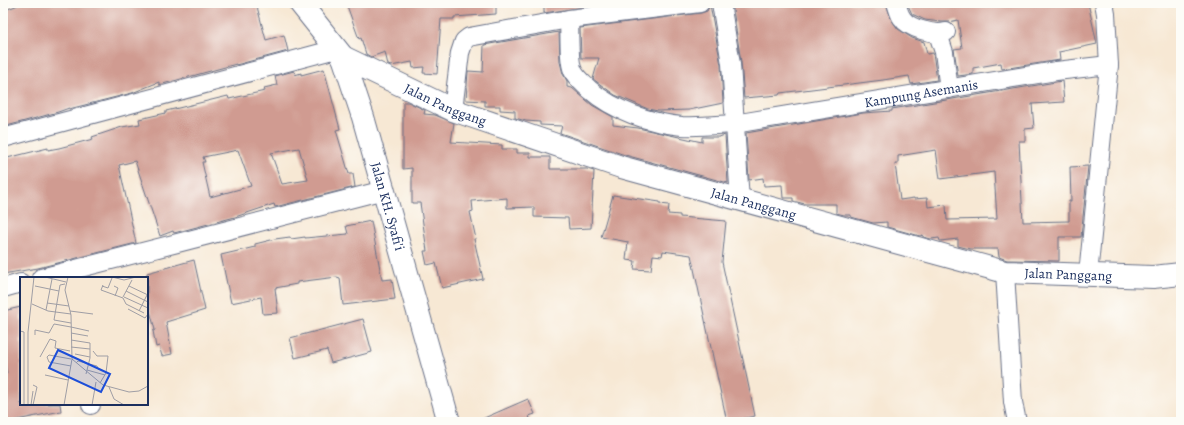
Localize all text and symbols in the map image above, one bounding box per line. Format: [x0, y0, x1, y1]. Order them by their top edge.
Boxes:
street label: Kampung Asemanis [863, 74, 979, 112]
street label: Jalan Panggang [401, 78, 489, 130]
street label: Jalan KH. Syafi'i [367, 160, 410, 253]
street label: Jalan Panggang [709, 183, 799, 224]
street label: Jalan Panggang [1024, 263, 1113, 285]
inset map [20, 277, 148, 405]

